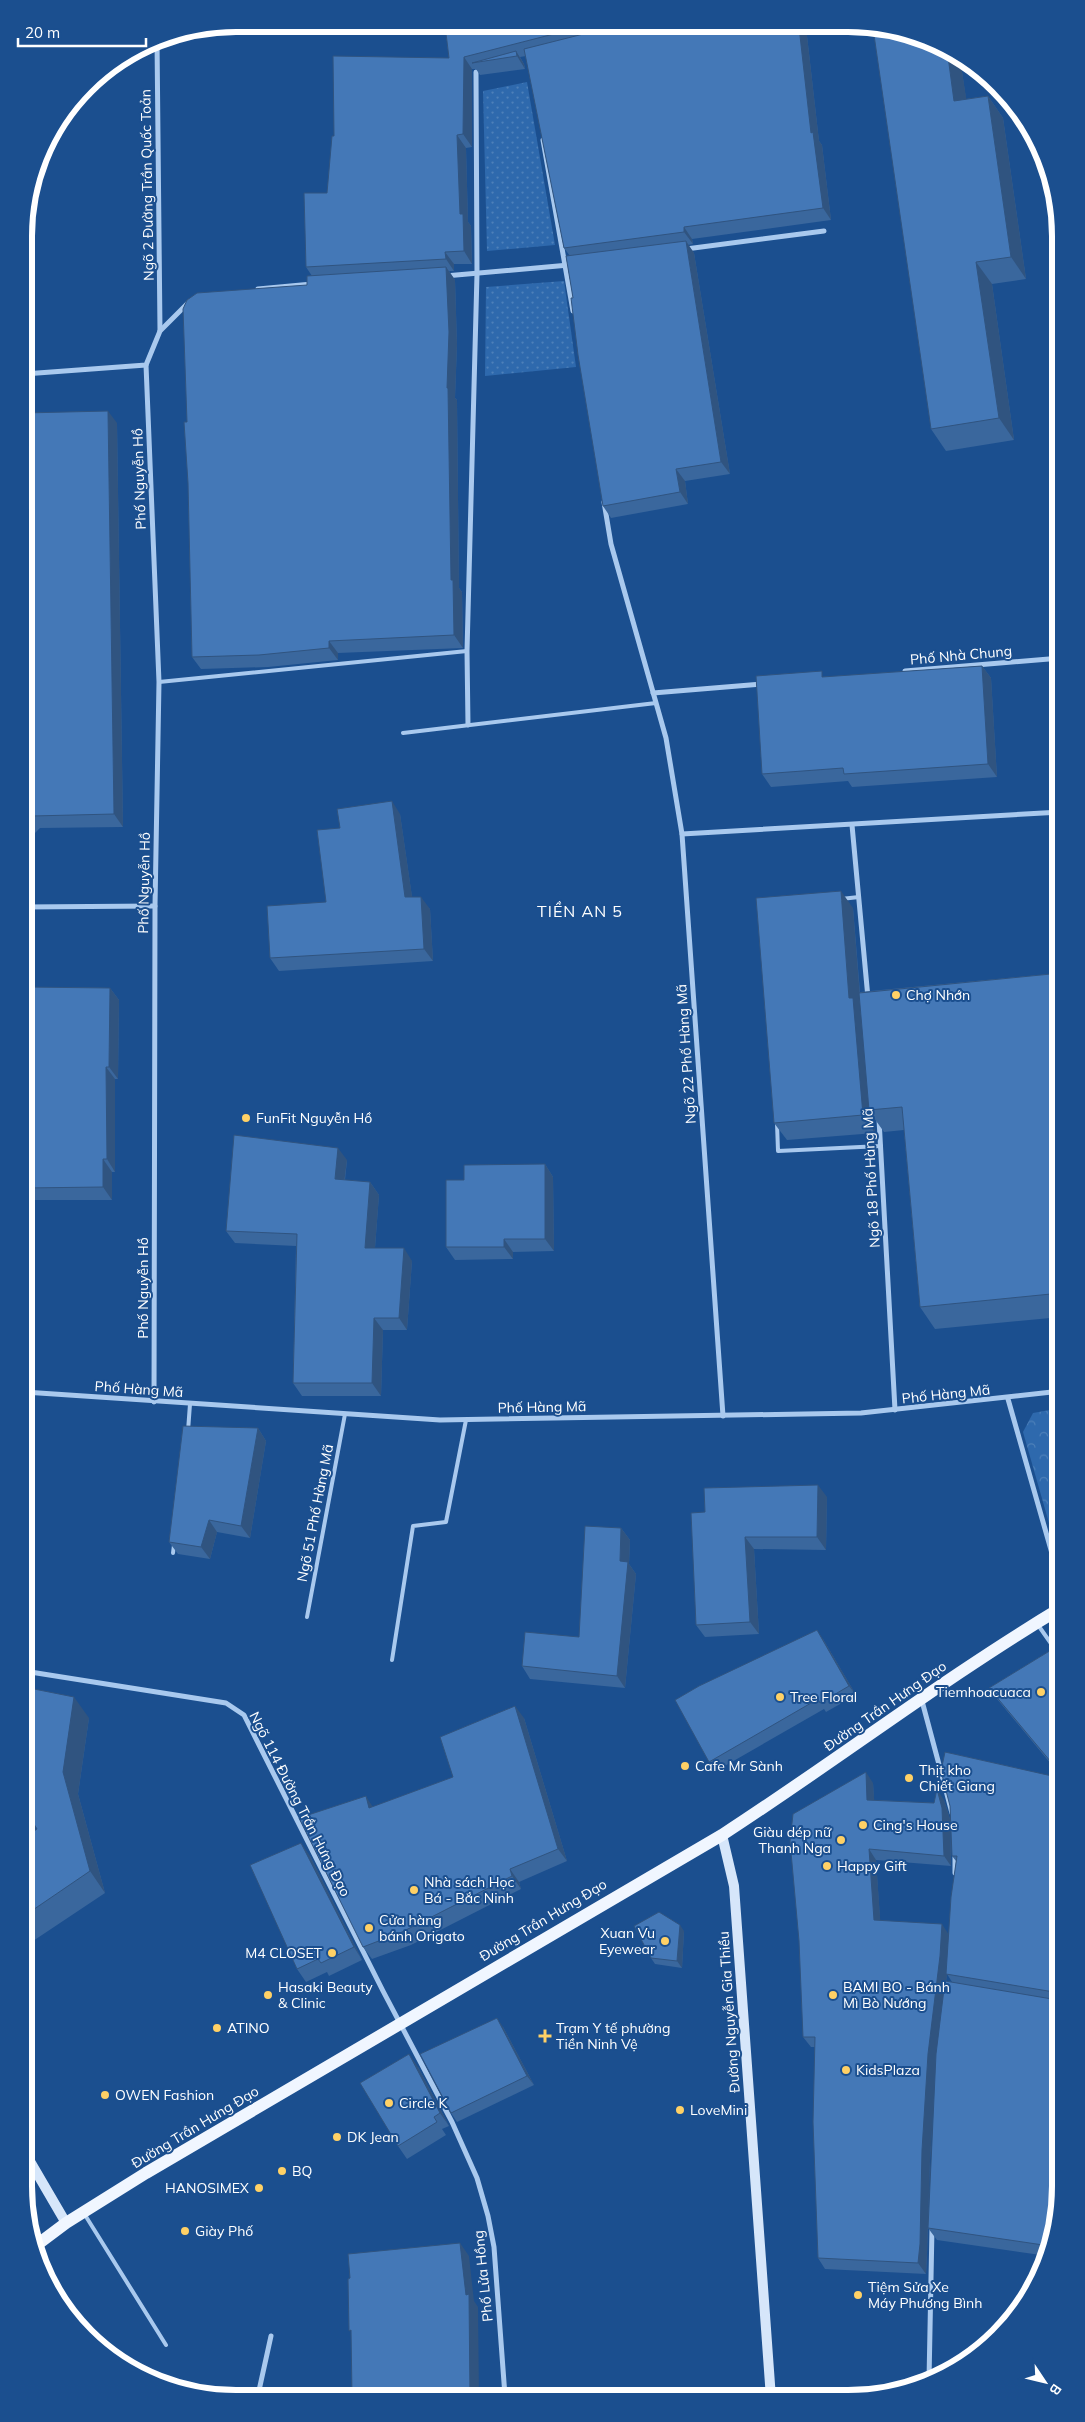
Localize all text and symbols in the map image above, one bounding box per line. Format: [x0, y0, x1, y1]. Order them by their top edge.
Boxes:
scale bar [18, 15, 145, 47]
text: 20 m [25, 23, 60, 42]
street label: Ngõ 2 Đường Trần Quốc Toản [136, 89, 158, 281]
street label: Phố Nguyễn Hồ [128, 428, 150, 530]
street label: Phố Nhà Chung [909, 642, 1013, 668]
street label: Phố Nguyễn Hồ [134, 832, 154, 934]
district label: TIỀN AN 5 [537, 901, 623, 921]
street label: Ngõ 22 Phố Hàng Mã [672, 984, 700, 1124]
place label: Chợ Nhớn [906, 986, 970, 1004]
marker: Chợ Nhớn [890, 989, 902, 1001]
street label: Ngõ 18 Phố Hàng Mã [858, 1108, 884, 1248]
place label: FunFit Nguyễn Hồ [256, 1109, 372, 1127]
marker: FunFit Nguyễn Hồ [240, 1112, 252, 1124]
street label: Phố Nguyễn Hồ [134, 1237, 152, 1339]
street label: Phố Hàng Mã [94, 1377, 184, 1401]
street label: Phố Hàng Mã [901, 1380, 991, 1408]
street label: Phố Hàng Mã [497, 1397, 587, 1417]
street label: Ngõ 51 Phố Hàng Mã [293, 1443, 337, 1583]
street label: Đường Trần Hưng Đạo [820, 1657, 950, 1755]
place label: Tiemhoacuaca [936, 1683, 1031, 1701]
marker: Tiemhoacuaca [1035, 1686, 1047, 1698]
place label: Tree Floral [790, 1688, 857, 1706]
marker: Tree Floral [774, 1691, 786, 1703]
street label: Ngõ 114 Đường Trần Hưng Đạo [245, 1709, 355, 1899]
place label: Cafe Mr Sành [695, 1757, 783, 1775]
marker: Cafe Mr Sành [679, 1760, 691, 1772]
place label: Thịt kho Chiết Giang [919, 1761, 995, 1795]
marker: Thịt kho Chiết Giang [903, 1772, 915, 1784]
place label: Cing's House [873, 1816, 958, 1834]
marker: Cing's House [857, 1819, 869, 1831]
place label: Giàu dép nữ Thanh Nga [753, 1823, 832, 1857]
marker: Giàu dép nữ Thanh Nga [835, 1834, 847, 1846]
place label: Happy Gift [837, 1857, 907, 1875]
marker: Happy Gift [821, 1860, 833, 1872]
place label: Nhà sách Học Bá - Bắc Ninh [424, 1873, 515, 1907]
street label: Đường Trần Hưng Đạo [476, 1875, 610, 1965]
marker: Nhà sách Học Bá - Bắc Ninh [408, 1884, 420, 1896]
place label: Cửa hàng bánh Origato [379, 1911, 465, 1945]
marker: Cửa hàng bánh Origato [363, 1922, 375, 1934]
place label: Xuan Vu Eyewear [599, 1924, 656, 1958]
street label: Đường Nguyễn Gia Thiều [714, 1931, 744, 2093]
marker: Xuan Vu Eyewear [659, 1935, 671, 1947]
place label: M4 CLOSET [245, 1944, 323, 1962]
marker: M4 CLOSET [326, 1947, 338, 1959]
place label: Hasaki Beauty & Clinic [278, 1978, 373, 2012]
place label: BAMI BO - Bánh Mì Bò Nướng [843, 1978, 950, 2012]
marker: Hasaki Beauty & Clinic [262, 1989, 274, 2001]
marker: BAMI BO - Bánh Mì Bò Nướng [827, 1989, 839, 2001]
place label: ATINO [227, 2019, 270, 2037]
place label: Trạm Y tế phường Tiền Ninh Vệ [556, 2019, 670, 2053]
marker: ATINO [211, 2022, 223, 2034]
marker: Trạm Y tế phường Tiền Ninh Vệ [538, 2029, 552, 2043]
place label: KidsPlaza [856, 2061, 920, 2079]
marker: KidsPlaza [840, 2064, 852, 2076]
street label: Đường Trần Hưng Đạo [128, 2082, 262, 2172]
place label: OWEN Fashion [115, 2086, 214, 2104]
marker: OWEN Fashion [99, 2089, 111, 2101]
place label: Circle K [399, 2094, 448, 2112]
marker: Circle K [383, 2097, 395, 2109]
place label: LoveMini [690, 2101, 747, 2119]
marker: LoveMini [674, 2104, 686, 2116]
place label: DK Jean [347, 2128, 399, 2146]
marker: DK Jean [331, 2131, 343, 2143]
place label: BQ [292, 2162, 312, 2180]
marker: BQ [276, 2165, 288, 2177]
place label: HANOSIMEX [165, 2179, 249, 2197]
marker: HANOSIMEX [253, 2182, 265, 2194]
place label: Giày Phố [195, 2222, 253, 2240]
marker: Giày Phố [179, 2225, 191, 2237]
street label: Phố Lửa Hồng [469, 2229, 497, 2323]
place label: Tiệm Sửa Xe Máy Phương Bình [868, 2278, 982, 2312]
marker: Tiệm Sửa Xe Máy Phương Bình [852, 2289, 864, 2301]
north arrow [1020, 2357, 1070, 2407]
text: B [1045, 2380, 1066, 2399]

